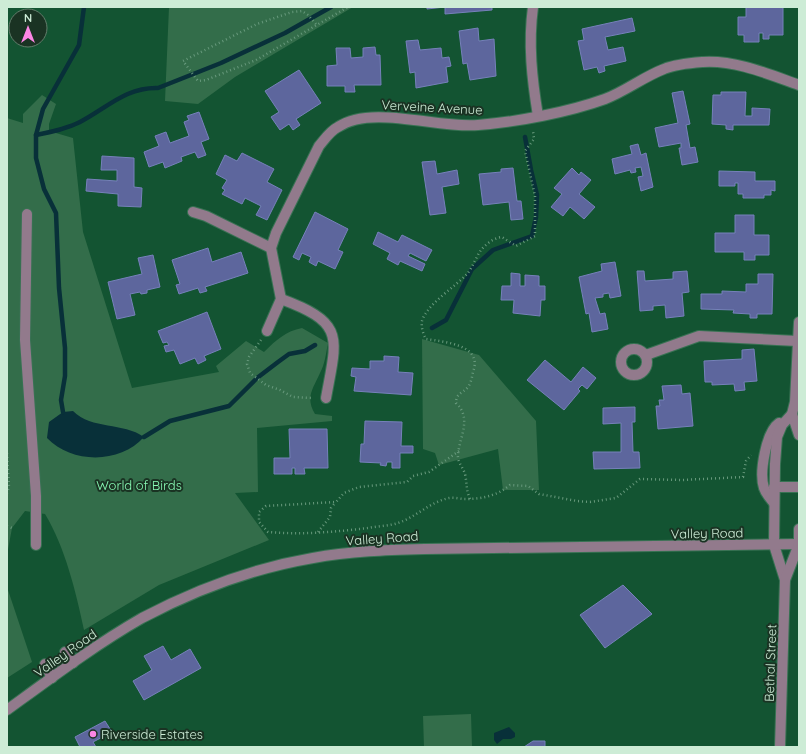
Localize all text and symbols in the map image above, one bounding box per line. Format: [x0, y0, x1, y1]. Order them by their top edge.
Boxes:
north arrow [8, 8, 48, 48]
text: N [24, 11, 32, 25]
street label: Verveine Avenue [381, 96, 483, 118]
park label: World of Birds [96, 477, 182, 493]
street label: Valley Road [671, 524, 743, 542]
street label: Valley Road [345, 527, 419, 549]
street label: Bethal Street [761, 624, 779, 702]
street label: Valley Road [31, 626, 99, 680]
place label: Riverside Estates [101, 726, 203, 742]
marker: Riverside Estates [88, 729, 98, 739]

